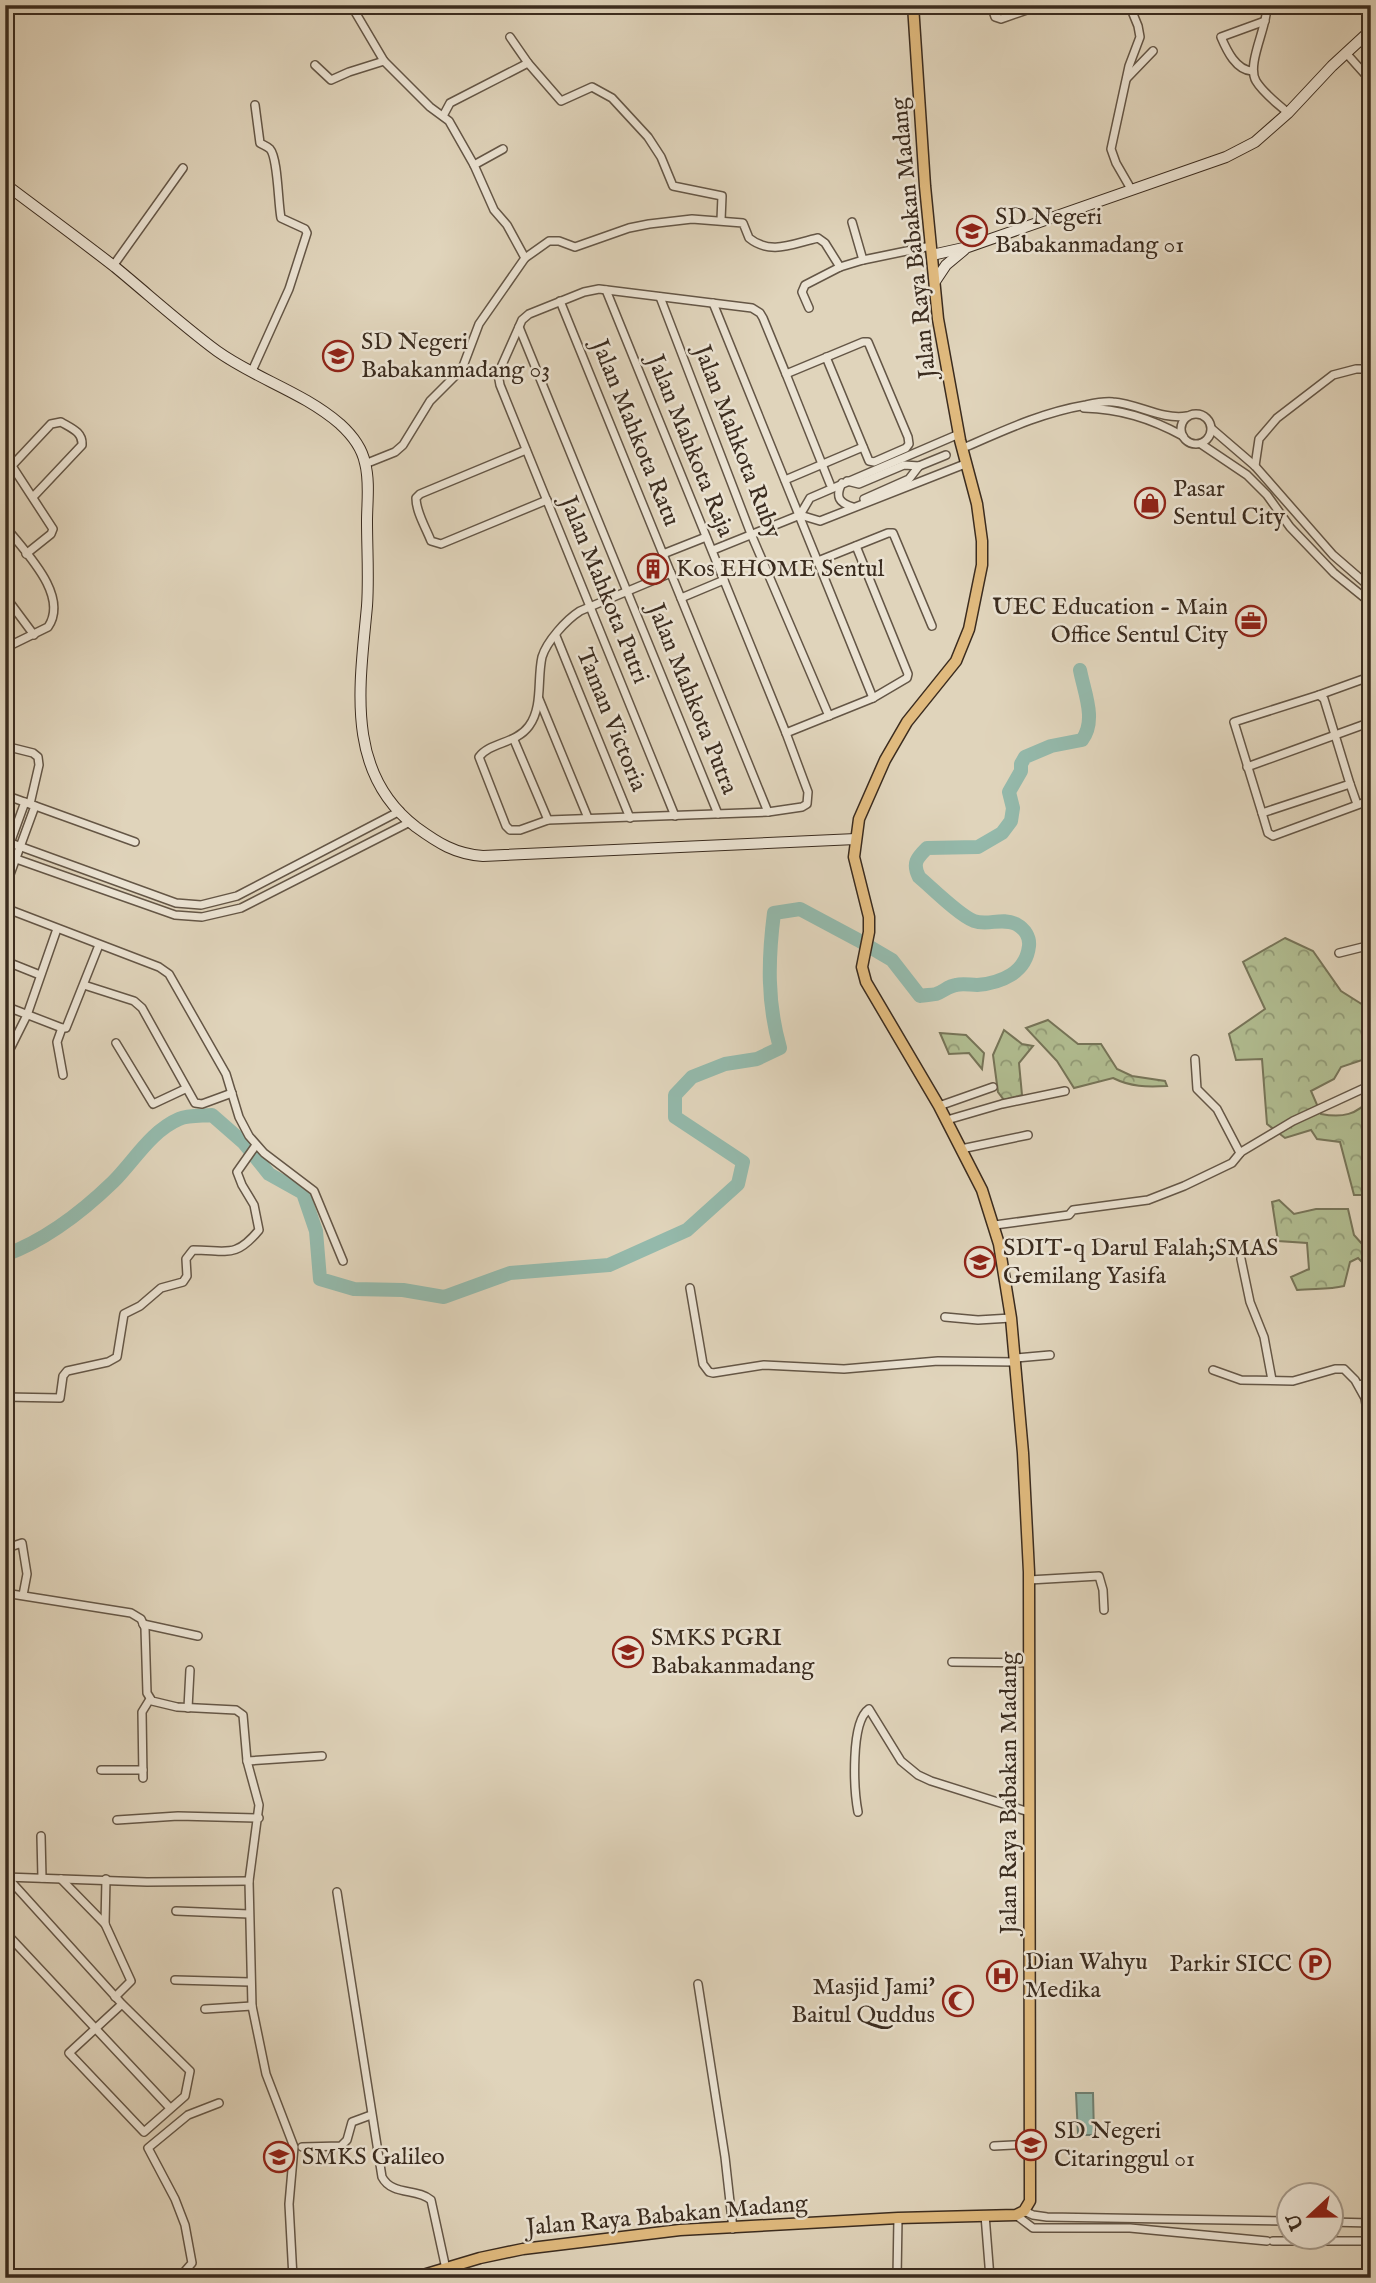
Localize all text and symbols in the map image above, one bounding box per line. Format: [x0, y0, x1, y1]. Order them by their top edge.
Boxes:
street label: Jalan Raya Babakan Madang [884, 95, 944, 383]
place label: SD Negeri Babakanmadang 01 [995, 202, 1184, 261]
school or university icon: SD Negeri Babakanmadang 01 [955, 214, 989, 248]
place label: SD Negeri Babakanmadang 03 [361, 327, 550, 386]
street label: Jalan Mahkota Ratu [582, 332, 687, 531]
street label: Jalan Mahkota Ruby [685, 338, 788, 543]
school or university icon: SD Negeri Babakanmadang 03 [321, 339, 355, 373]
street label: Jalan Mahkota Raja [638, 347, 741, 542]
place label: Pasar Sentul City [1173, 474, 1285, 533]
shop icon: Pasar Sentul City [1133, 486, 1167, 520]
street label: Jalan Mahkota Putri [551, 489, 656, 688]
building icon: Kos EHOME Sentul [636, 552, 670, 586]
place label: Kos EHOME Sentul [676, 554, 885, 585]
place label: UEC Education - Main Office Sentul City [992, 592, 1228, 651]
street label: Jalan Mahkota Putra [638, 596, 745, 800]
office icon: UEC Education - Main Office Sentul City [1234, 604, 1268, 638]
street label: Taman Victoria [568, 644, 654, 797]
place label: SDIT-q Darul Falah;SMAS Gemilang Yasifa [1003, 1233, 1278, 1292]
school or university icon: SDIT-q Darul Falah;SMAS Gemilang Yasifa [963, 1245, 997, 1279]
place label: SMKS PGRI Babakanmadang [651, 1623, 815, 1682]
school or university icon: SMKS PGRI Babakanmadang [611, 1635, 645, 1669]
street label: Jalan Raya Babakan Madang [994, 1651, 1025, 1937]
place label: Dian Wahyu Medika [1025, 1947, 1148, 2006]
parking icon: Parkir SICC [1298, 1947, 1332, 1981]
place label: Parkir SICC [1169, 1949, 1292, 1980]
hospital icon: Dian Wahyu Medika [985, 1959, 1019, 1993]
place label: Masjid Jami' Baitul Quddus [791, 1972, 935, 2031]
mosque icon: Masjid Jami' Baitul Quddus [941, 1984, 975, 2018]
place label: SD Negeri Citaringgul 01 [1054, 2116, 1195, 2175]
school or university icon: SD Negeri Citaringgul 01 [1014, 2128, 1048, 2162]
school or university icon: SMKS Galileo [262, 2140, 296, 2174]
place label: SMKS Galileo [302, 2142, 445, 2173]
north arrow [1274, 2182, 1344, 2252]
street label: Jalan Raya Babakan Madang [522, 2188, 810, 2244]
text: U [1282, 2209, 1311, 2235]

